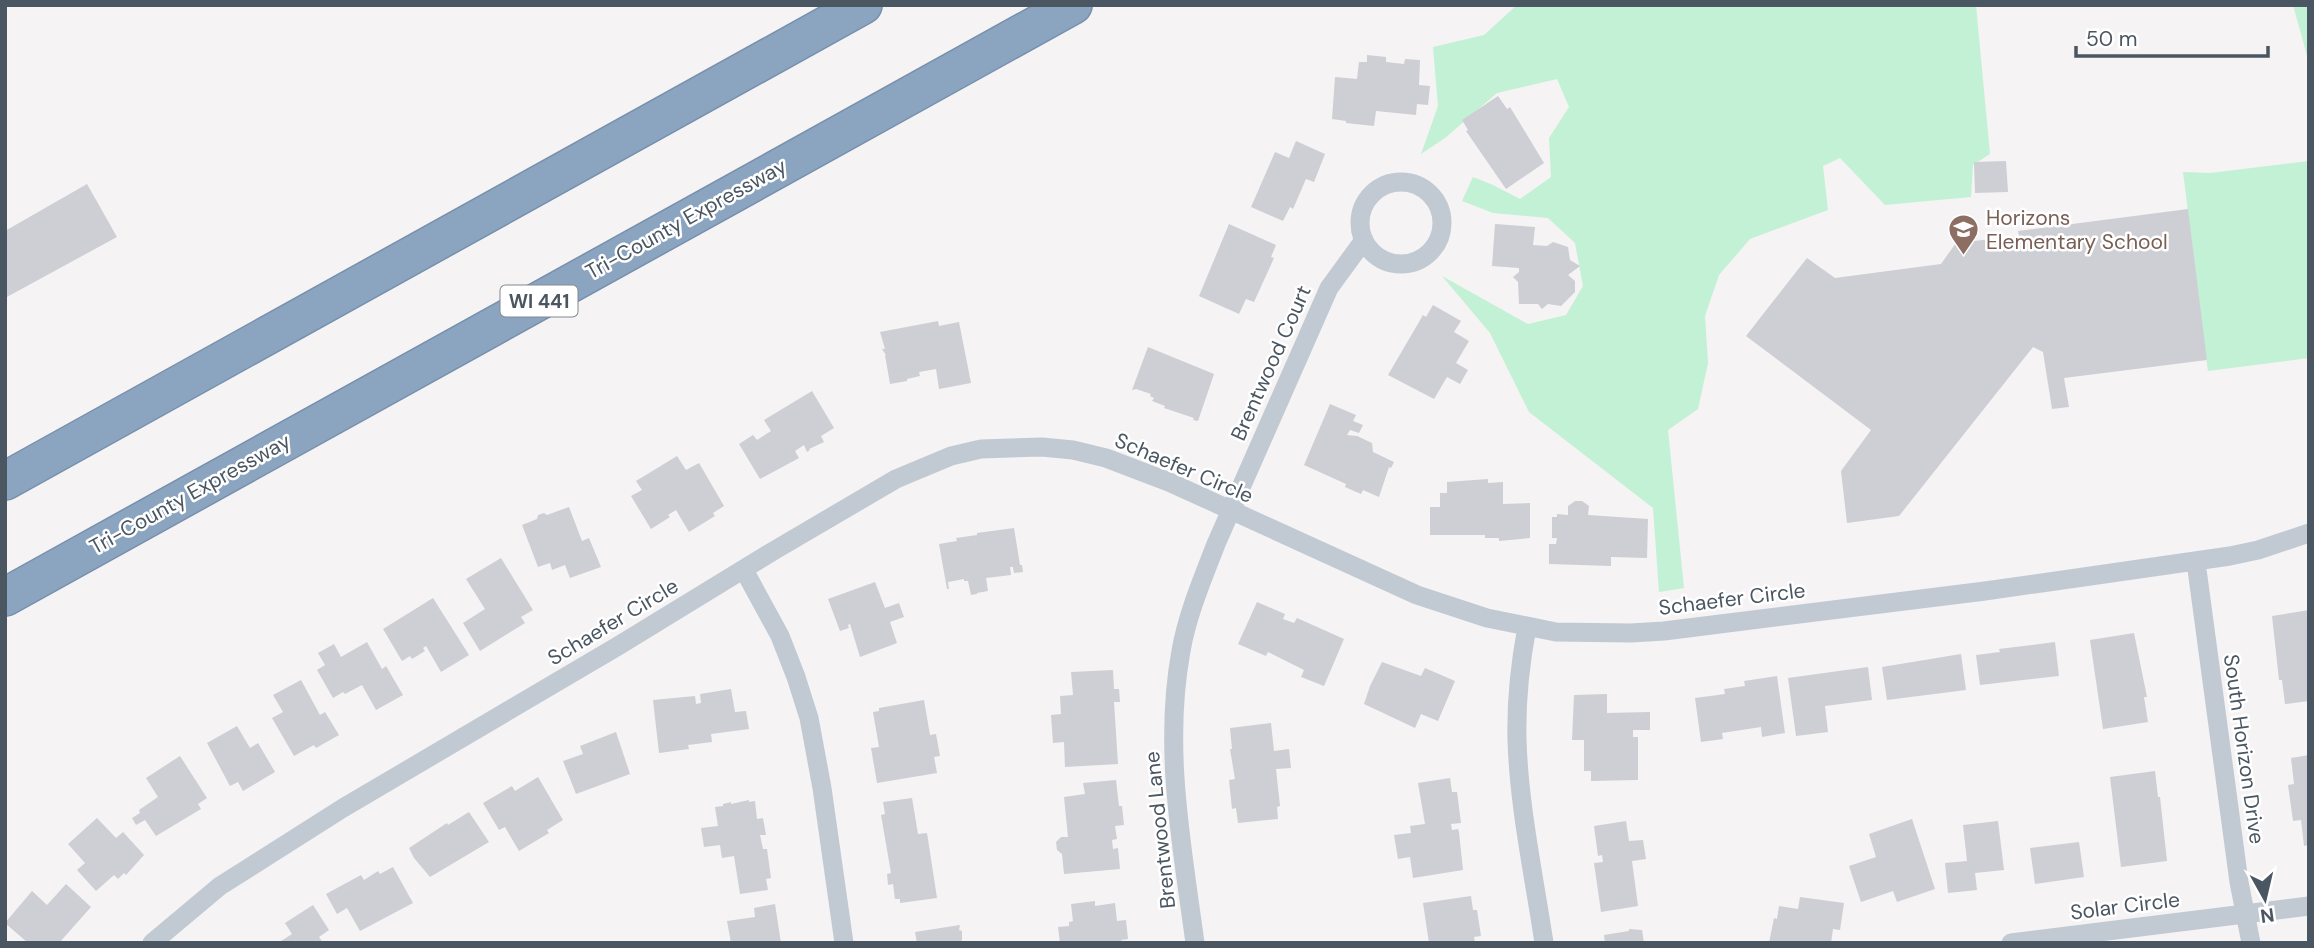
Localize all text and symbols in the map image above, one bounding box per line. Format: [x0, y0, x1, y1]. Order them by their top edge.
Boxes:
scale bar [2076, 14, 2268, 58]
text: 50 m [2086, 25, 2137, 53]
street label: Tri-County Expressway [581, 152, 792, 286]
place label: Horizons Elementary School [1986, 204, 2168, 256]
school or university icon: Horizons Elementary School [1946, 213, 1980, 257]
street label: Brentwood Court [1224, 281, 1318, 445]
road number: WI 441 [500, 286, 578, 316]
street label: Schaefer Circle [1111, 426, 1258, 510]
street label: Tri-County Expressway [85, 427, 296, 561]
street label: Schaefer Circle [542, 572, 684, 672]
street label: Schaefer Circle [1657, 576, 1807, 622]
street label: South Horizon Drive [2217, 652, 2271, 846]
street label: Brentwood Lane [1138, 750, 1182, 910]
north arrow [2230, 864, 2300, 934]
street label: Solar Circle [2069, 885, 2181, 927]
text: N [2259, 902, 2276, 929]

